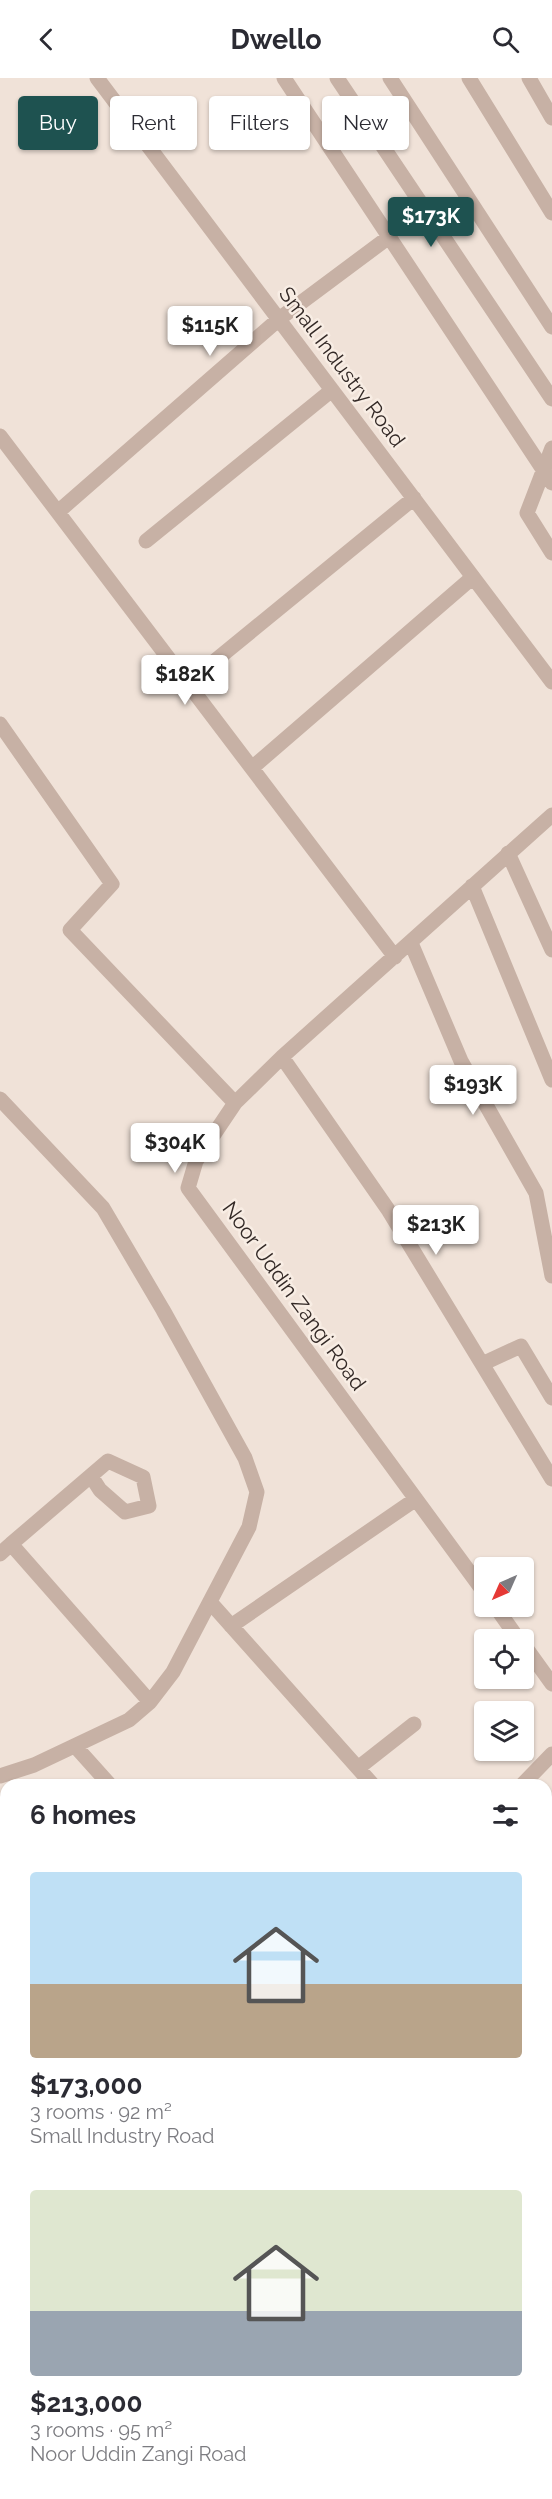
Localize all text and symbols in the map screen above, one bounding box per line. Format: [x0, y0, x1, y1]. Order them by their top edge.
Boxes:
icon: back [30, 23, 63, 56]
icon: search [489, 23, 522, 56]
text: Dwello [230, 24, 322, 55]
chip: Buy [18, 96, 98, 150]
chip: Rent [110, 96, 197, 150]
chip: Filters [209, 96, 310, 150]
chip: New [322, 96, 409, 150]
pin: $173K [389, 197, 473, 248]
text: $173K [402, 204, 460, 228]
street label: Small Industry Road [274, 282, 411, 452]
pin: $115K [168, 306, 252, 357]
text: $115K [182, 313, 238, 337]
pin: $182K [143, 655, 227, 706]
text: $182K [155, 662, 215, 686]
pin: $193K [431, 1065, 515, 1116]
text: $193K [444, 1072, 502, 1096]
pin: $304K [133, 1123, 217, 1174]
text: $304K [145, 1130, 205, 1154]
street label: Noor Uddin Zangi Road [217, 1196, 371, 1395]
pin: $213K [394, 1205, 478, 1256]
text: $213K [407, 1212, 465, 1236]
north arrow [474, 1557, 534, 1617]
map controls [474, 1557, 534, 1761]
button: locate [474, 1629, 534, 1689]
button: layers [474, 1701, 534, 1761]
icon: filters [489, 1799, 522, 1832]
text: 6 homes [30, 1800, 136, 1830]
icon: home [222, 1911, 330, 2019]
text: $173,000 [30, 2070, 142, 2100]
text: 3 rooms · 92 m² [30, 2100, 172, 2124]
text: Small Industry Road [30, 2124, 215, 2148]
icon: home [222, 2229, 330, 2337]
text: $213,000 [30, 2388, 142, 2418]
text: 3 rooms · 95 m² [30, 2418, 172, 2442]
text: Noor Uddin Zangi Road [30, 2442, 247, 2466]

